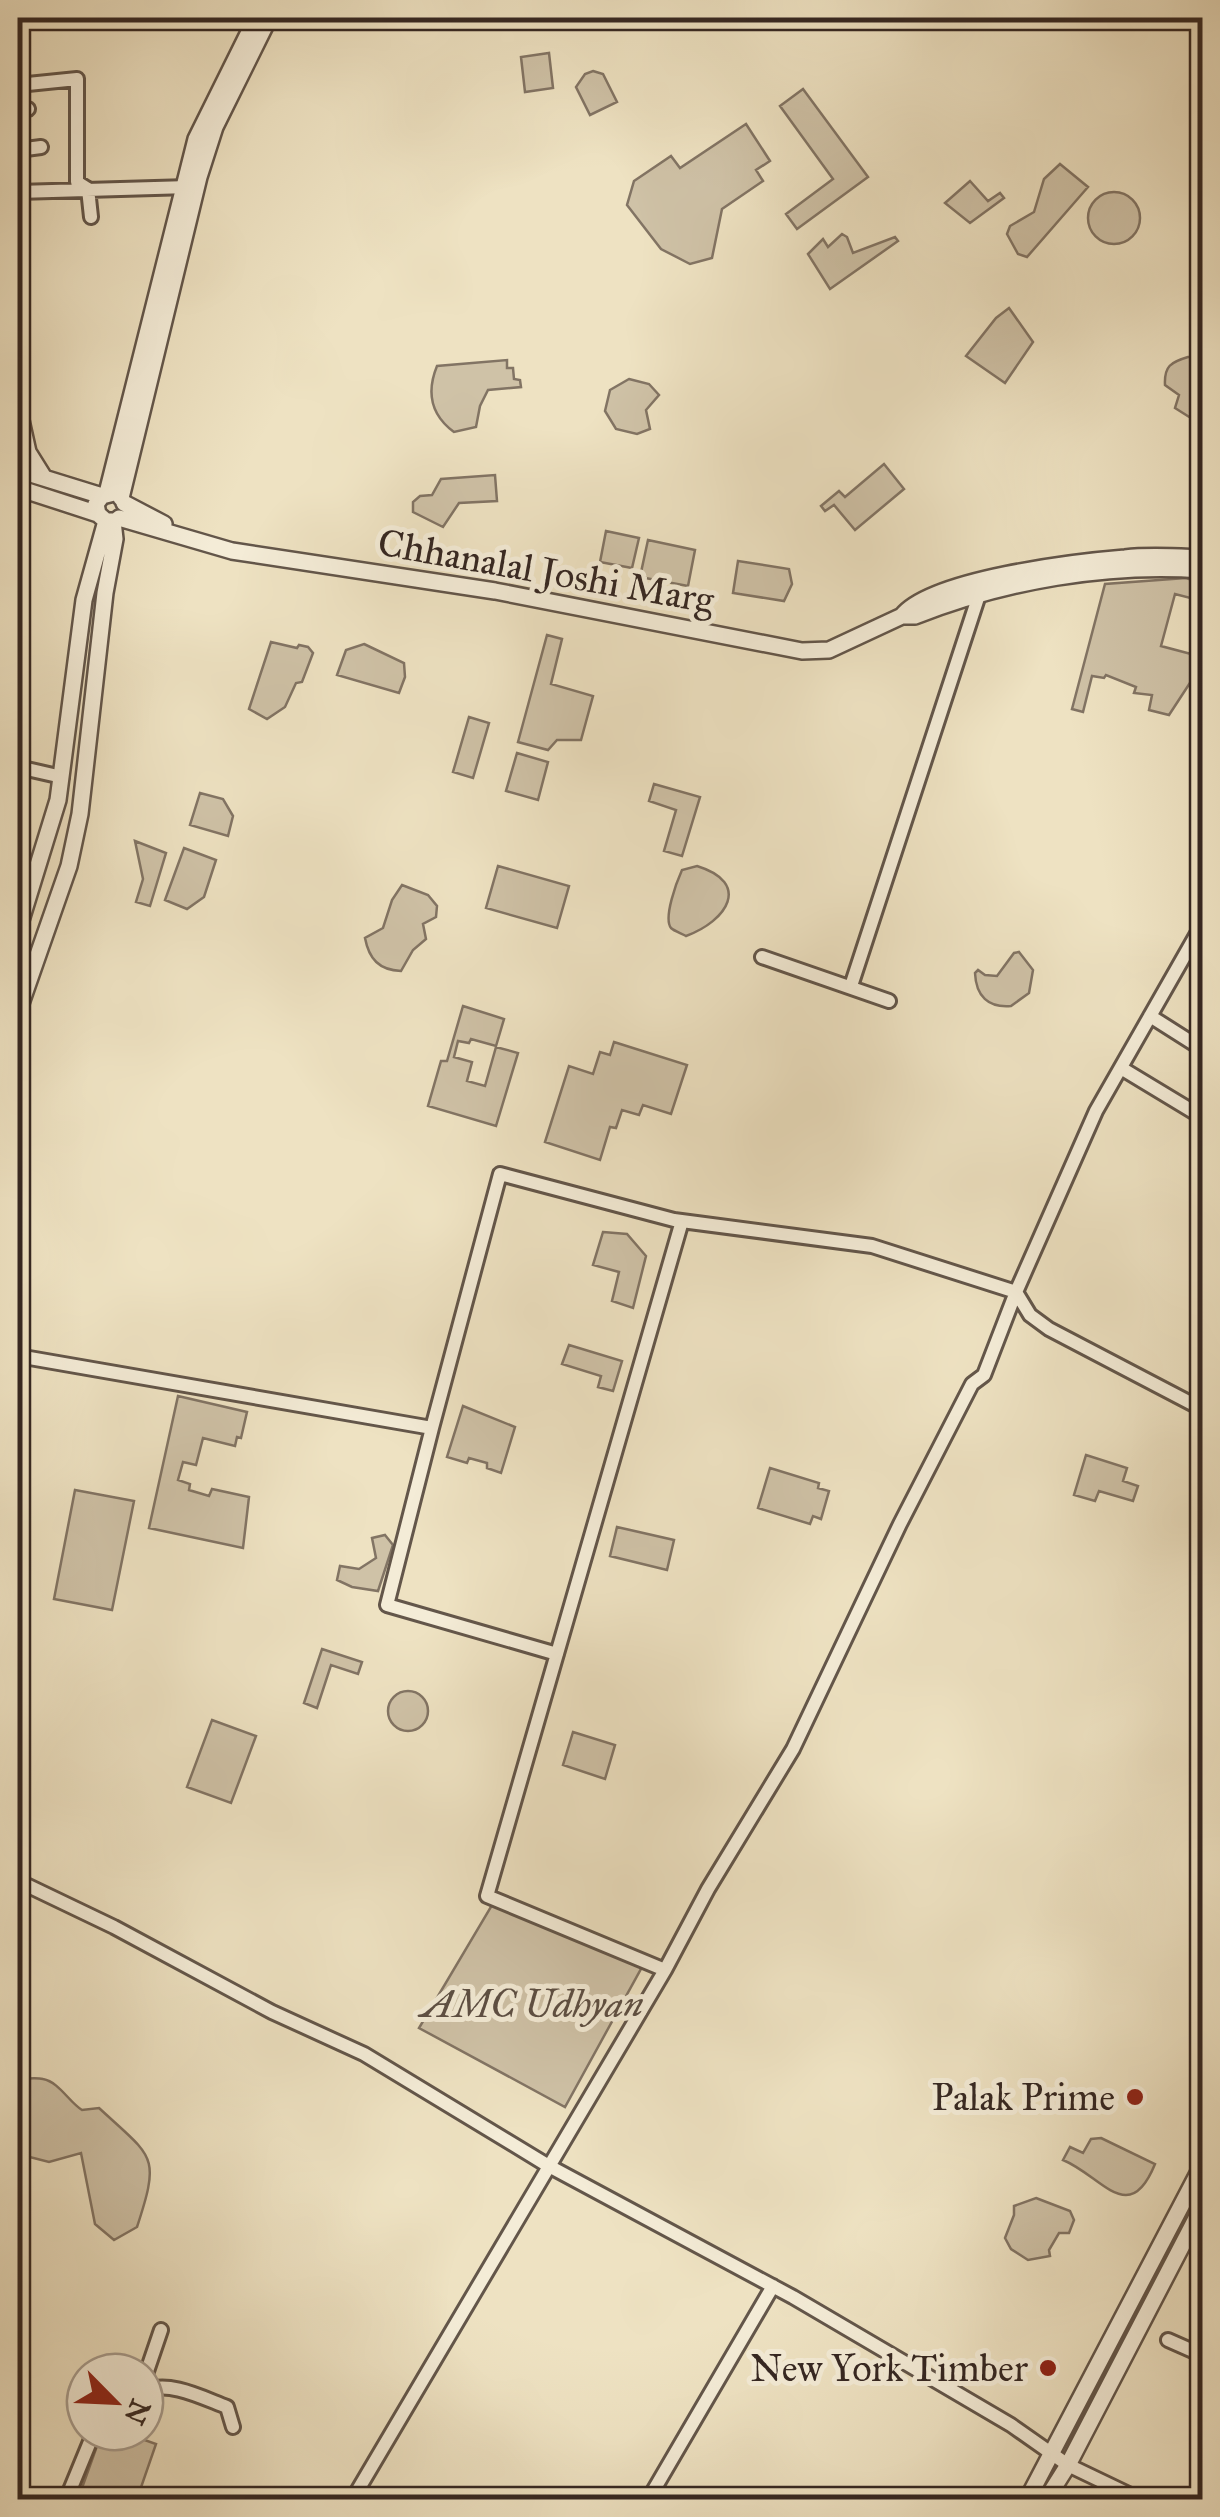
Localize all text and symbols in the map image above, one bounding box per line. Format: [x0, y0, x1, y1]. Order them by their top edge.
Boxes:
street label: Chhanalal Joshi Marg [374, 519, 718, 624]
park label: AMC Udhyan [417, 1981, 643, 2027]
place label: Palak Prime [932, 2074, 1115, 2120]
marker: Palak Prime [1124, 2086, 1146, 2108]
place label: New York Timber [750, 2345, 1029, 2391]
north arrow [65, 2352, 165, 2452]
marker: New York Timber [1037, 2357, 1059, 2379]
text: N [116, 2394, 158, 2430]

